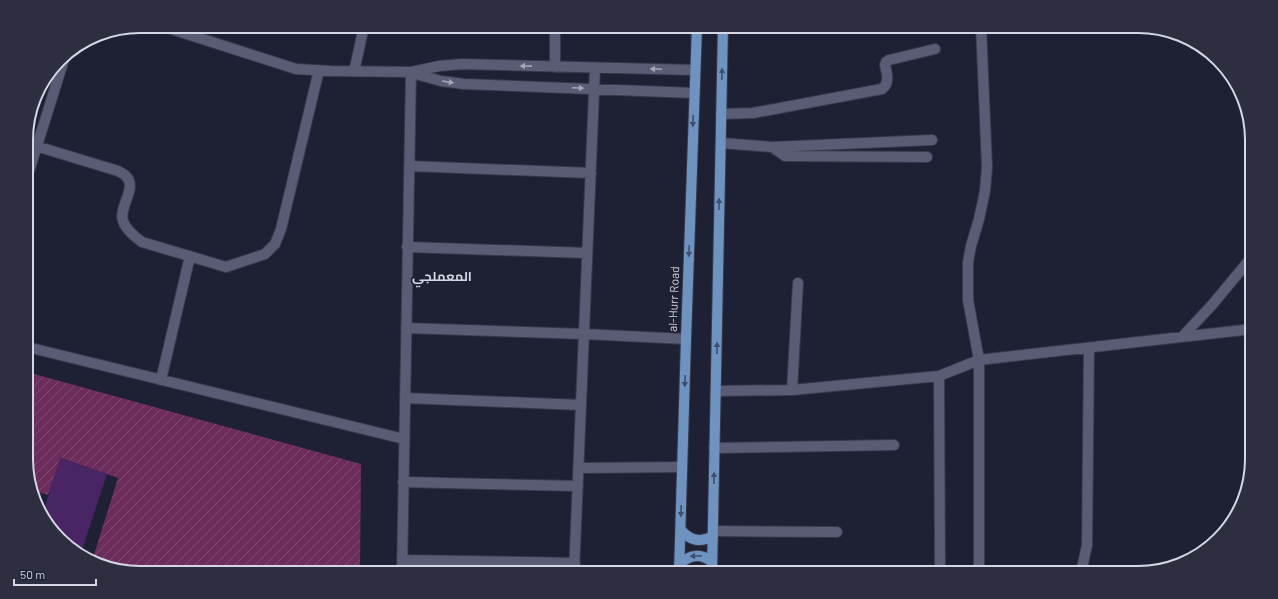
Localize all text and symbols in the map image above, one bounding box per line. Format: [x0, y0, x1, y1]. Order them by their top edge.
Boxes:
one-way arrow [519, 63, 532, 69]
one-way arrow [650, 66, 662, 73]
one-way arrow [719, 67, 725, 80]
one-way arrow [442, 79, 454, 85]
one-way arrow [572, 84, 584, 91]
one-way arrow [690, 115, 697, 127]
one-way arrow [716, 197, 722, 210]
one-way arrow [686, 245, 692, 258]
street label: al-Hurr Road [665, 266, 681, 332]
district label: المعملجي [412, 268, 472, 288]
one-way arrow [713, 342, 720, 354]
one-way arrow [681, 375, 688, 387]
one-way arrow [711, 471, 717, 484]
one-way arrow [678, 505, 684, 518]
one-way arrow [689, 553, 702, 560]
scale bar [14, 561, 96, 587]
text: 50 m [20, 567, 45, 581]

